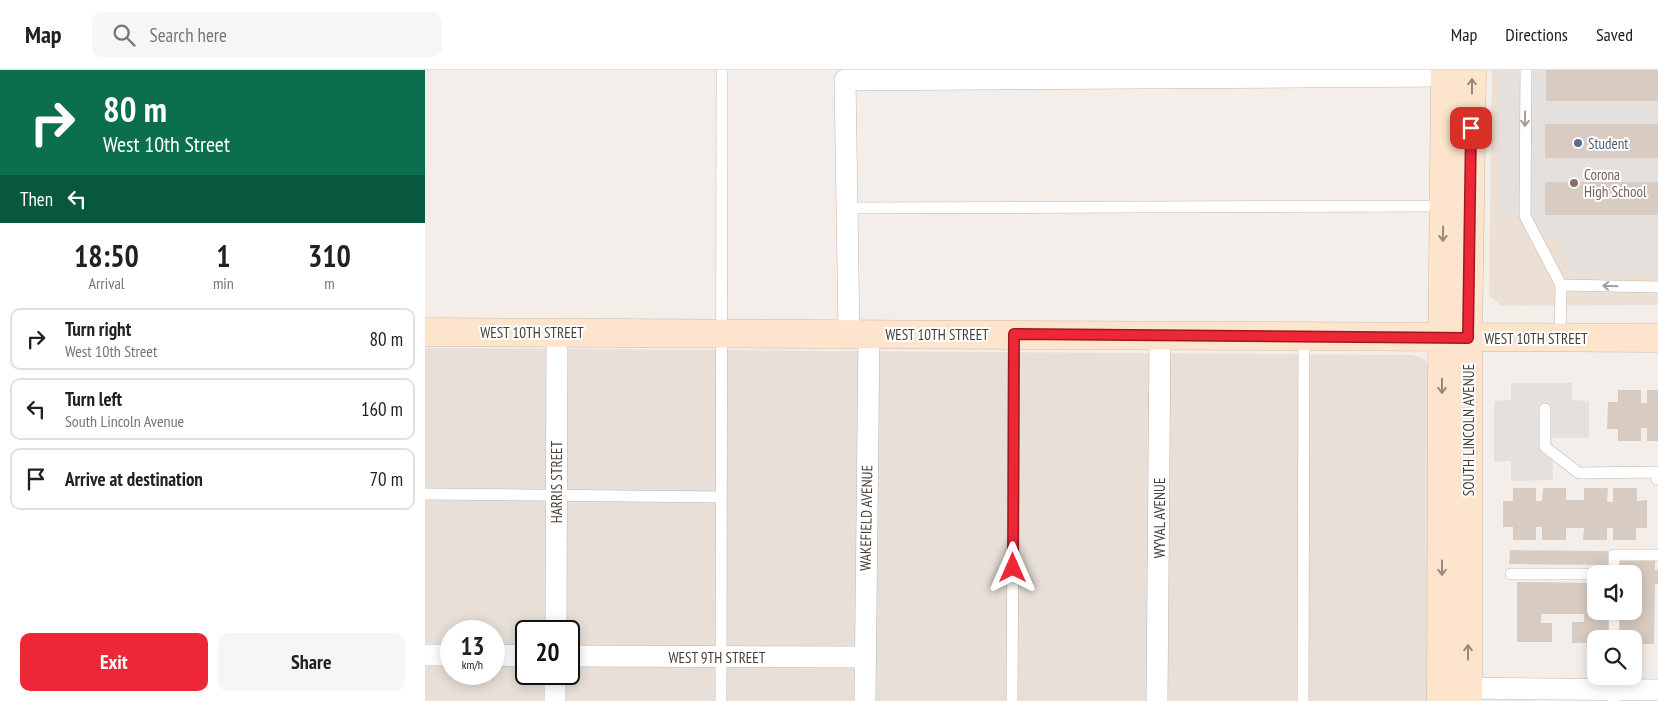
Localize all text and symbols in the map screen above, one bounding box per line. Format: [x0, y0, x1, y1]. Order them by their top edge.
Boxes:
search box [92, 12, 442, 57]
text: Map [25, 19, 62, 50]
icon: search [110, 21, 138, 49]
text: Search here [150, 23, 227, 47]
text: Map [1451, 23, 1477, 46]
text: Directions [1505, 23, 1568, 46]
text: Saved [1596, 23, 1633, 46]
one-way arrow [1467, 78, 1477, 94]
text: 80 m [103, 86, 167, 132]
icon: right [20, 90, 85, 155]
pin [1450, 107, 1492, 149]
one-way arrow [1520, 110, 1530, 126]
icon: arrive [1457, 114, 1485, 142]
text: West 10th Street [103, 130, 230, 158]
place label: Student [1588, 134, 1628, 153]
marker: Student [1572, 137, 1584, 149]
place label: Corona High School [1584, 165, 1647, 201]
marker: Corona High School [1568, 177, 1580, 189]
icon: left [63, 185, 91, 213]
text: Then [20, 187, 53, 211]
one-way arrow [1438, 225, 1448, 241]
text: 18:50 [74, 236, 139, 275]
text: 1 [216, 236, 231, 275]
text: 310 [308, 236, 351, 275]
text: Arrival [88, 273, 125, 293]
text: min [213, 273, 234, 293]
text: m [324, 273, 335, 293]
one-way arrow [1602, 281, 1618, 291]
text: Turn right [65, 317, 131, 341]
street label: WEST 10TH STREET [480, 323, 584, 342]
icon: right [22, 325, 50, 353]
street label: WEST 10TH STREET [885, 325, 989, 344]
text: 80 m [370, 327, 403, 351]
street label: WEST 10TH STREET [1484, 329, 1588, 348]
text: West 10th Street [65, 341, 157, 361]
street label: SOUTH LINCOLN AVENUE [1459, 364, 1478, 496]
one-way arrow [1437, 378, 1447, 394]
text: Turn left [65, 387, 122, 411]
icon: left [22, 395, 50, 423]
text: 160 m [361, 397, 403, 421]
text: South Lincoln Avenue [65, 411, 184, 431]
street label: HARRIS STREET [547, 440, 566, 523]
icon: arrive [22, 465, 50, 493]
street label: WAKEFIELD AVENUE [856, 465, 876, 571]
text: Arrive at destination [65, 467, 203, 491]
text: 70 m [370, 467, 403, 491]
street label: WYVAL AVENUE [1150, 478, 1169, 558]
position arrow [986, 541, 1038, 593]
one-way arrow [1437, 560, 1447, 576]
map controls [1587, 565, 1642, 685]
button: sound [1587, 565, 1642, 620]
speed limit sign: 20 [515, 620, 580, 685]
text: 13 [461, 630, 484, 662]
button: search [1587, 630, 1642, 685]
button: Exit [20, 633, 208, 691]
button: Share [218, 633, 405, 691]
one-way arrow [1463, 645, 1473, 661]
street label: WEST 9TH STREET [669, 648, 766, 667]
text: km/h [462, 657, 483, 672]

